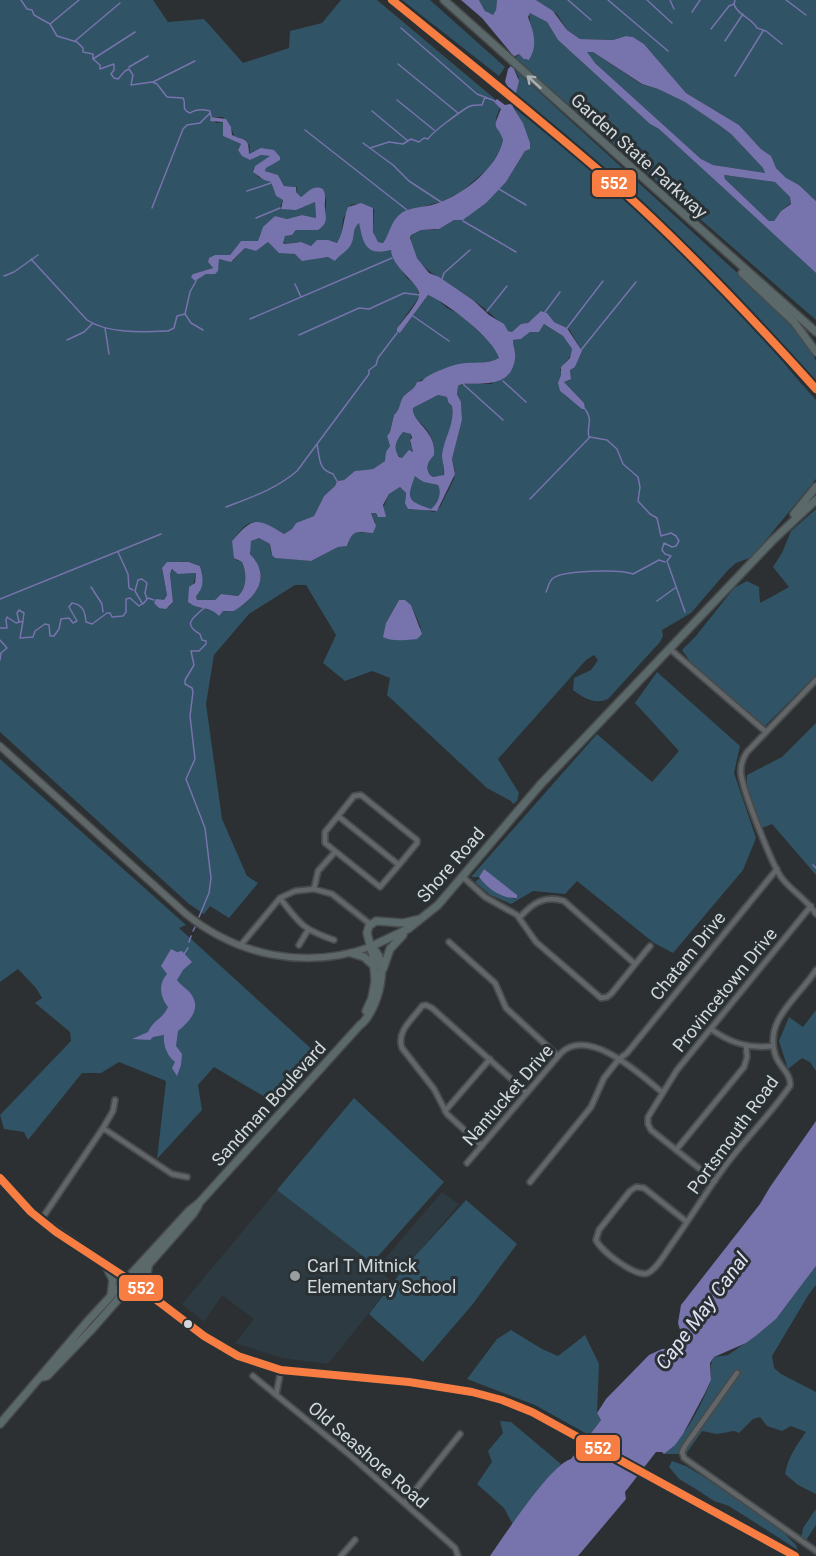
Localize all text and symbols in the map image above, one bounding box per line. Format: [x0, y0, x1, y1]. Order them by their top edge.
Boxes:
one-way arrow [527, 75, 542, 89]
street label: Garden State Parkway [567, 89, 712, 223]
line badge: 552 [591, 169, 637, 198]
text: 552 [600, 174, 628, 193]
street label: Shore Road [412, 823, 489, 906]
street label: Chatam Drive [646, 907, 730, 1004]
street label: Provincetown Drive [668, 923, 781, 1056]
street label: Sandman Boulevard [207, 1037, 330, 1170]
street label: Nantucket Drive [458, 1040, 557, 1150]
street label: Portsmouth Road [683, 1072, 782, 1198]
water label: Cape May Canal [650, 1248, 754, 1374]
place label: Carl T Mitnick Elementary School [307, 1255, 456, 1297]
marker: Carl T Mitnick Elementary School [288, 1269, 302, 1283]
line badge: 552 [118, 1274, 164, 1302]
text: 552 [127, 1279, 155, 1298]
unlabelled marker [182, 1318, 194, 1330]
street label: Old Seashore Road [304, 1397, 433, 1512]
line badge: 552 [575, 1434, 621, 1462]
text: 552 [584, 1439, 612, 1458]

